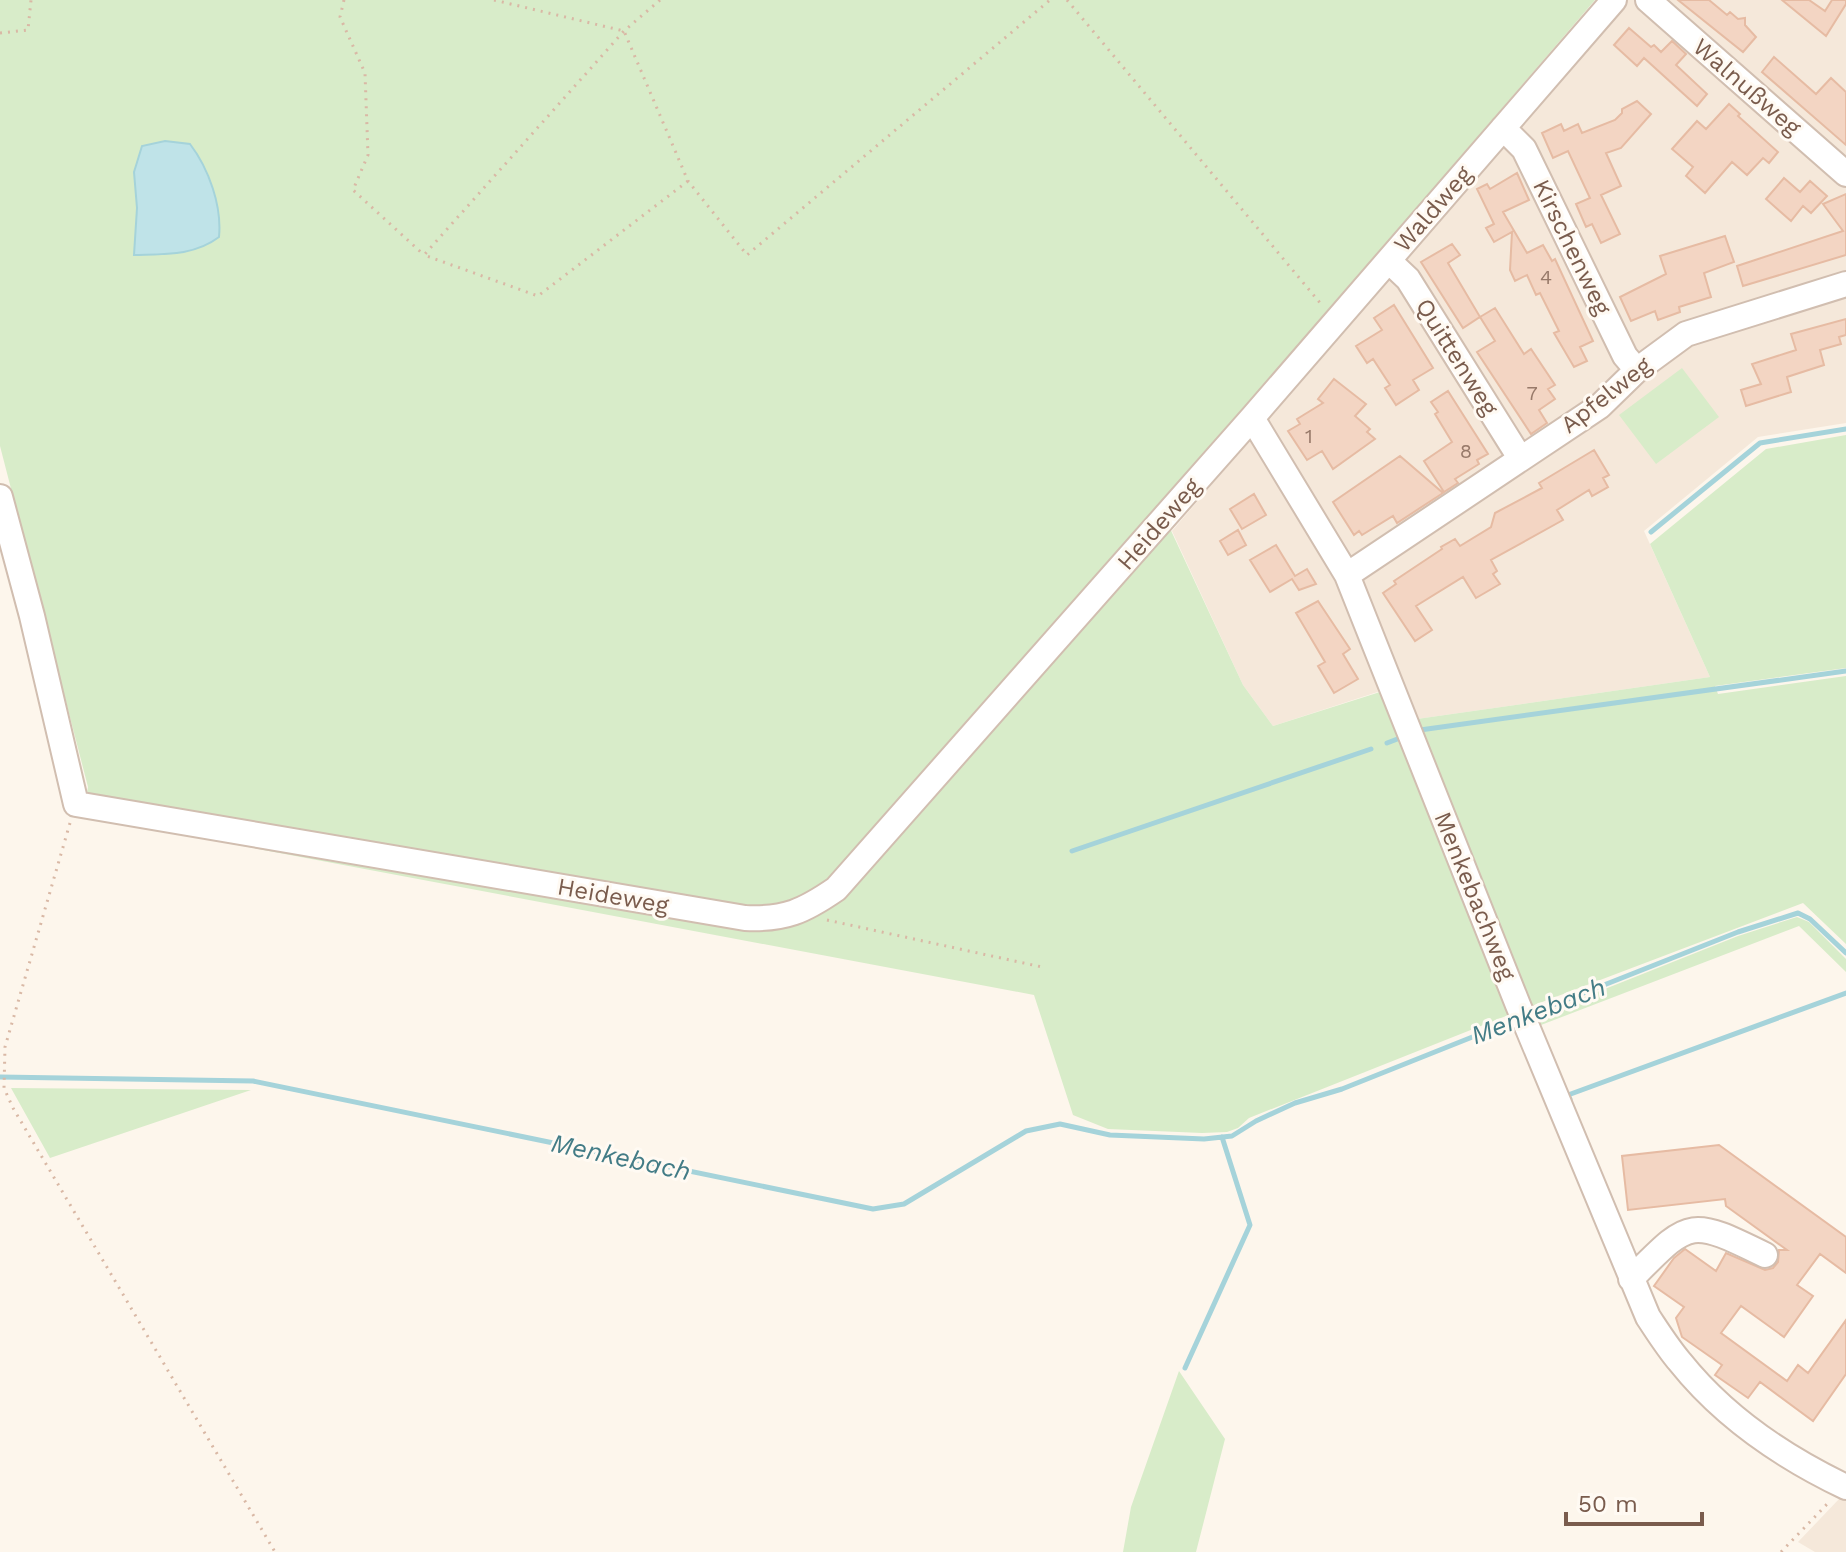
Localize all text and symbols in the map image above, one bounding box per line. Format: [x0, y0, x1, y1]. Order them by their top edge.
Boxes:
street label: Walnußweg [1687, 33, 1807, 142]
street label: Waldweg [1388, 160, 1478, 258]
street label: Kirschenweg [1527, 175, 1617, 319]
house number: 4 [1540, 265, 1552, 289]
street label: Quittenweg [1410, 293, 1504, 421]
street label: Apfelweg [1555, 351, 1657, 439]
house number: 7 [1526, 381, 1538, 405]
house number: 1 [1305, 424, 1313, 448]
house number: 8 [1460, 439, 1472, 463]
street label: Heideweg [1112, 472, 1207, 576]
street label: Menkebachweg [1428, 808, 1522, 984]
street label: Heideweg [555, 872, 671, 920]
water label: Menkebach [1466, 972, 1610, 1050]
water label: Menkebach [548, 1128, 694, 1186]
scale bar [1566, 1476, 1702, 1526]
text: 50 m [1578, 1490, 1638, 1518]

